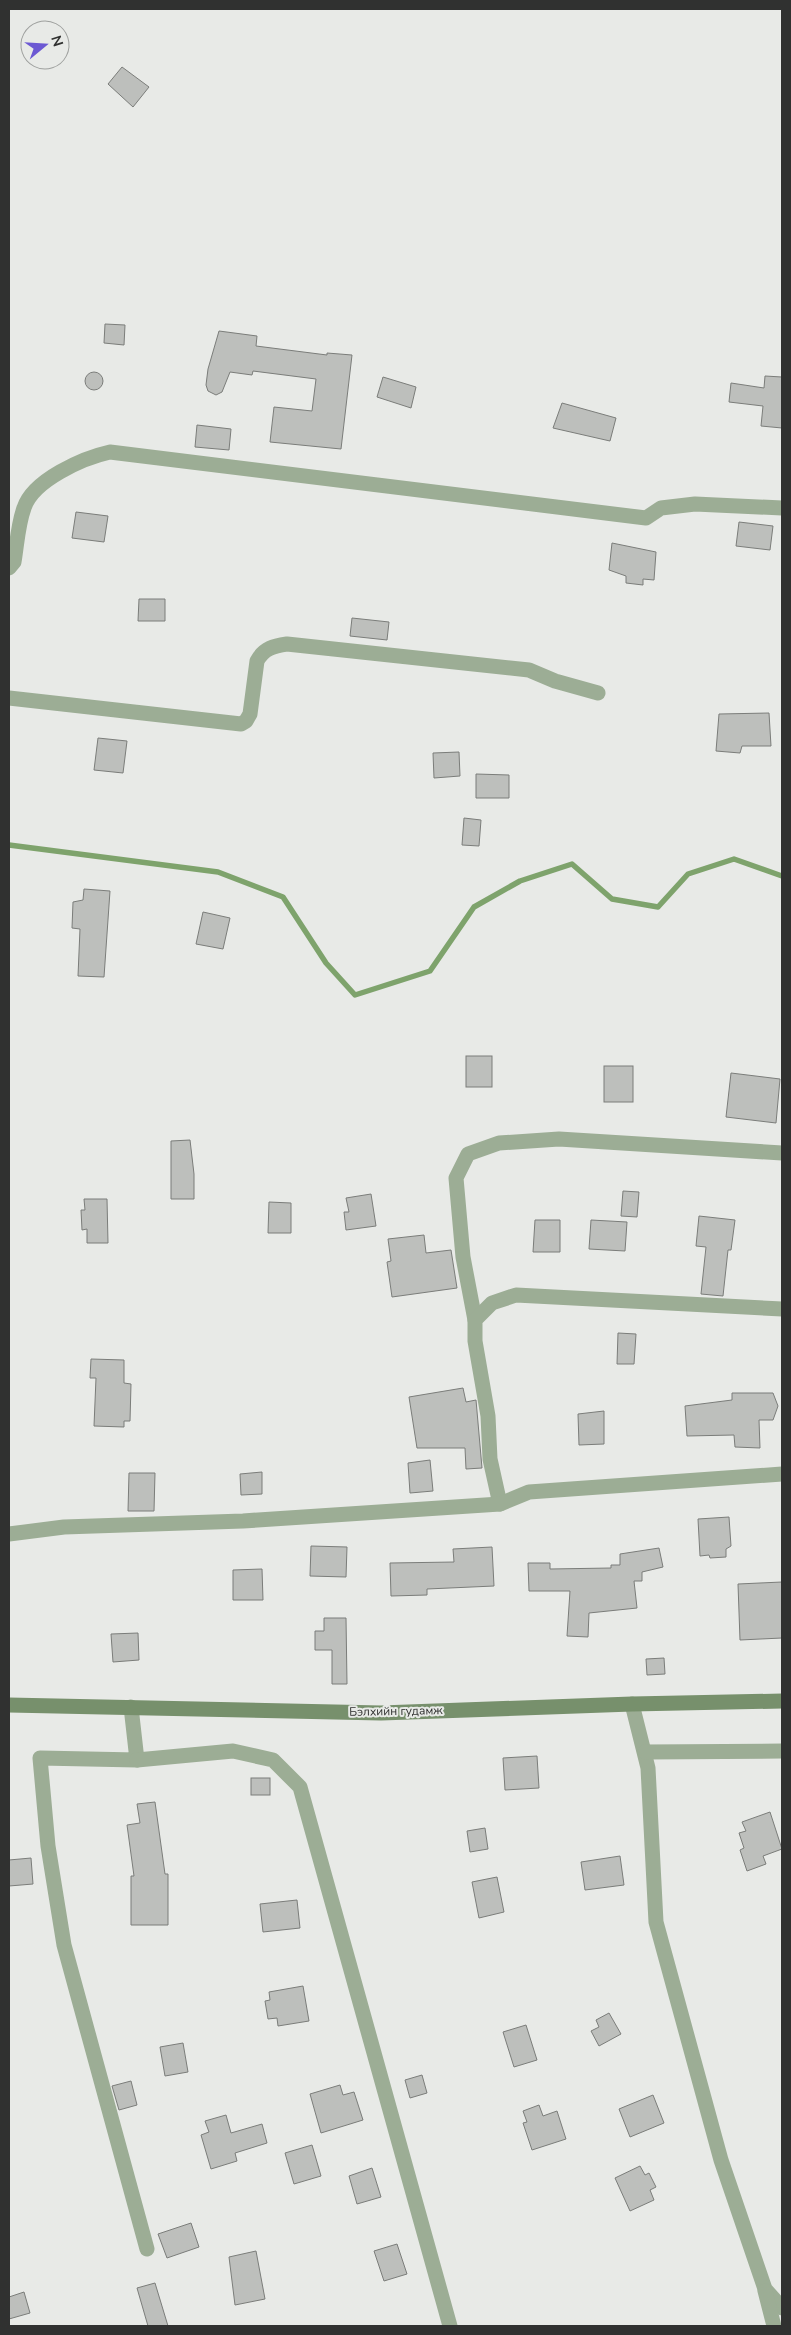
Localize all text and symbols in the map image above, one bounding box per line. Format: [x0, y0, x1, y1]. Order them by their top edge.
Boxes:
north arrow [20, 20, 70, 70]
text: N [46, 33, 68, 49]
street label: Бэлхийн гудамж [349, 1702, 443, 1720]

